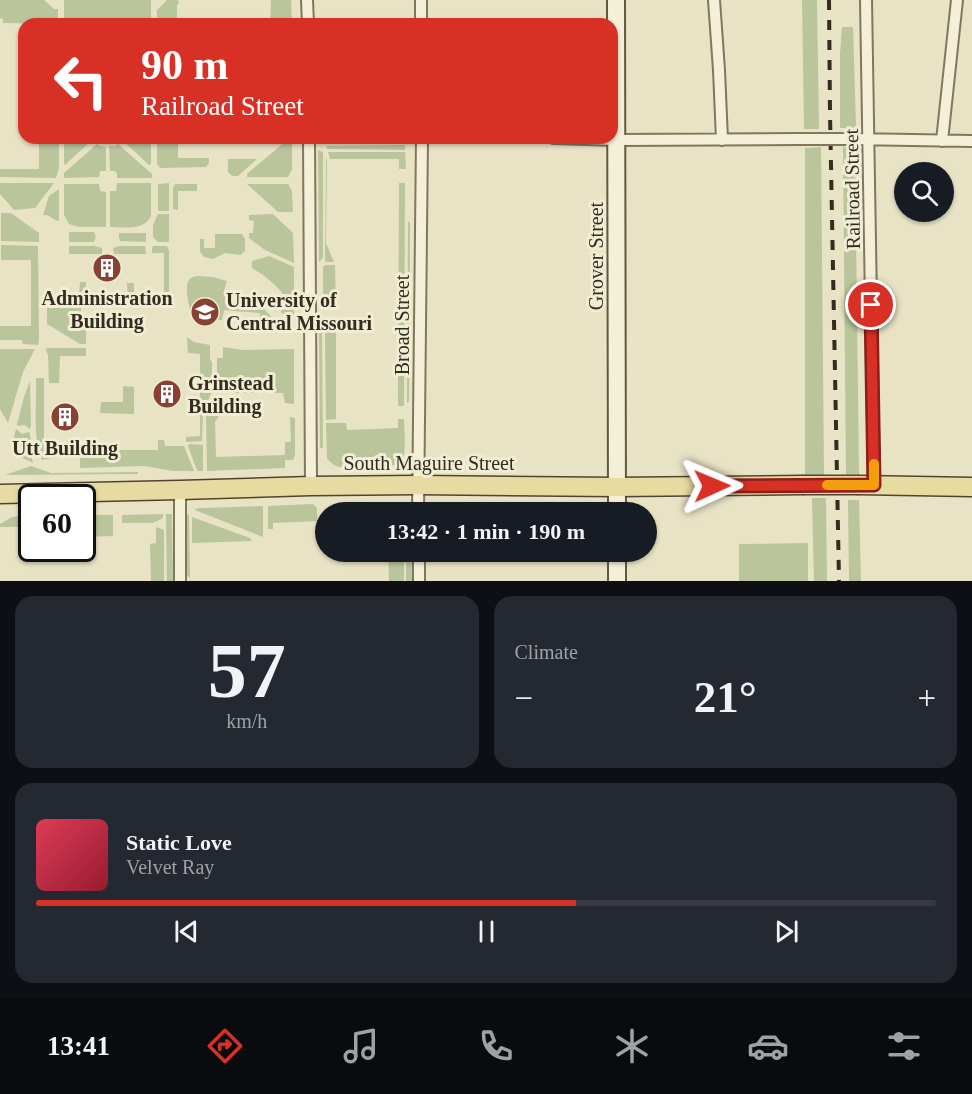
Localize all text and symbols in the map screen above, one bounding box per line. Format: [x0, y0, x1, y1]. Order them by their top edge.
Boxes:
icon: left [42, 42, 120, 120]
text: 90 m [141, 42, 229, 88]
text: Railroad Street [141, 91, 304, 121]
street label: Railroad Street [840, 128, 864, 249]
map controls [894, 162, 954, 222]
button: search [894, 162, 954, 222]
street label: Grover Street [585, 201, 607, 310]
building icon: Administration Building [91, 252, 123, 284]
street label: Broad Street [391, 274, 413, 375]
pin [845, 279, 896, 330]
place label: Administration Building [41, 287, 173, 333]
icon: arrive [854, 288, 887, 321]
place label: University of Central Missouri [226, 289, 373, 334]
school or university icon: University of Central Missouri [189, 296, 221, 328]
place label: Grinstead Building [188, 372, 274, 418]
building icon: Grinstead Building [151, 378, 183, 410]
building icon: Utt Building [49, 401, 81, 433]
place label: Utt Building [12, 437, 118, 460]
street label: South Maguire Street [343, 452, 515, 475]
position arrow [680, 454, 744, 518]
speed limit sign: 60 [18, 484, 96, 562]
text: 13:42 · 1 min · 190 m [387, 519, 585, 544]
text: 57 [208, 627, 286, 714]
text: Climate [515, 641, 578, 663]
text: 21° [694, 672, 757, 722]
text: − [515, 680, 533, 716]
text: + [917, 680, 936, 716]
text: km/h [226, 710, 267, 732]
text: Static Love [126, 830, 232, 855]
text: Velvet Ray [126, 856, 214, 878]
icon: previous [170, 915, 203, 948]
icon: pause [470, 915, 503, 948]
icon: next [770, 915, 803, 948]
icon: directions [204, 1025, 246, 1067]
icon: music [340, 1025, 382, 1067]
icon: phone [475, 1025, 517, 1067]
icon: climate [611, 1025, 653, 1067]
icon: car [747, 1025, 789, 1067]
icon: filters [883, 1025, 925, 1067]
text: 13:41 [47, 1031, 110, 1061]

